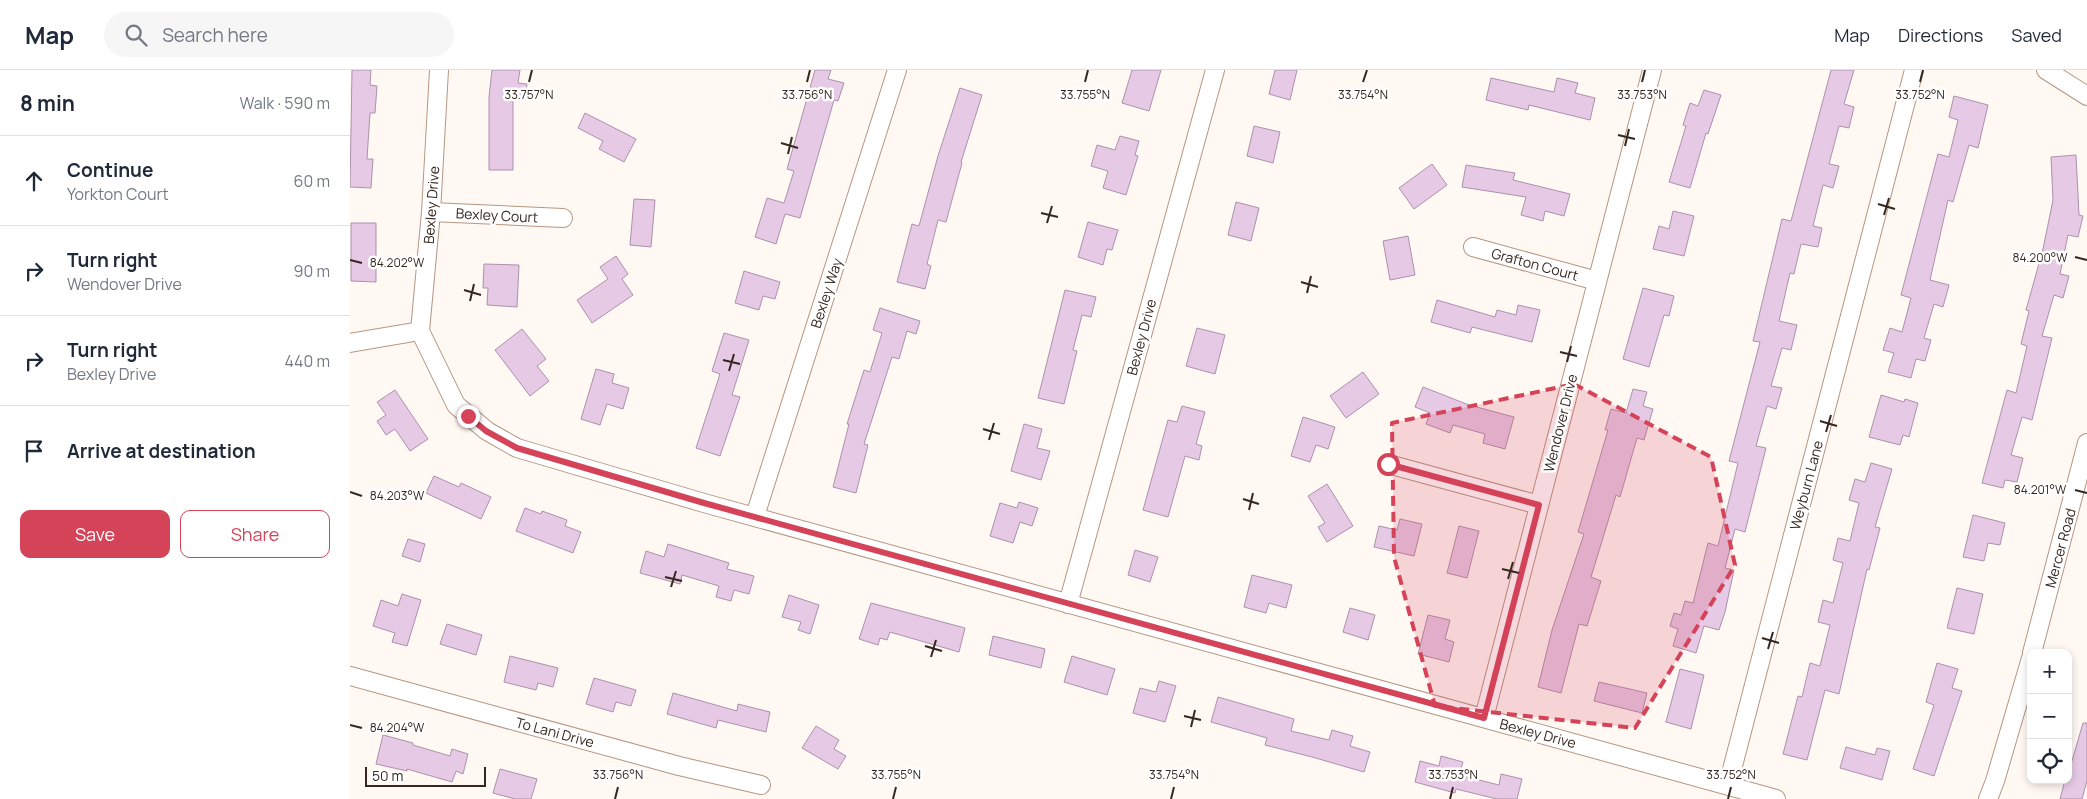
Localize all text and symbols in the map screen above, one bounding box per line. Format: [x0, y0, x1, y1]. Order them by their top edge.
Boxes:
search box [104, 12, 454, 57]
text: Map [25, 18, 74, 51]
icon: search [122, 21, 150, 49]
text: Search here [162, 22, 268, 48]
text: Map [1834, 23, 1870, 47]
text: Directions [1898, 23, 1983, 47]
text: Saved [2011, 23, 2062, 47]
text: 33.757°N [505, 86, 553, 103]
text: 33.756°N [782, 86, 832, 103]
text: 33.755°N [1060, 86, 1110, 103]
text: 33.754°N [1338, 86, 1388, 103]
text: 33.753°N [1617, 86, 1667, 103]
text: 33.752°N [1895, 86, 1945, 103]
text: 8 min [20, 89, 75, 117]
text: Walk · 590 m [239, 92, 330, 114]
text: Continue [67, 157, 153, 183]
street label: Bexley Drive [419, 165, 443, 245]
icon: ahead [20, 167, 48, 195]
text: 60 m [294, 170, 330, 192]
text: Yorkton Court [67, 183, 169, 205]
street label: Bexley Court [455, 203, 539, 227]
street label: Grafton Court [1489, 243, 1581, 285]
text: Turn right [67, 247, 157, 273]
text: 84.200°W [2013, 249, 2068, 266]
text: 84.202°W [370, 254, 425, 271]
street label: Bexley Way [806, 255, 846, 330]
icon: right [20, 257, 48, 285]
text: 90 m [294, 260, 330, 282]
text: Wendover Drive [67, 273, 182, 295]
street label: Bexley Drive [1122, 297, 1160, 377]
text: Turn right [67, 337, 157, 363]
icon: right [20, 347, 48, 375]
text: 440 m [284, 350, 330, 372]
text: Bexley Drive [67, 363, 156, 385]
street label: Wendover Drive [1539, 372, 1581, 474]
route end [457, 405, 480, 428]
icon: arrive [20, 437, 48, 465]
text: Arrive at destination [67, 438, 256, 464]
street label: Weyburn Lane [1785, 438, 1827, 532]
route start [1377, 453, 1400, 476]
text: 84.201°W [2014, 481, 2067, 498]
text: 84.203°W [370, 487, 425, 504]
street label: Mercer Road [2040, 506, 2080, 590]
button: Save [20, 510, 170, 558]
button: Share [180, 510, 330, 558]
map controls [2027, 649, 2072, 784]
button: + [2027, 649, 2072, 694]
button: − [2027, 694, 2072, 739]
street label: To Lani Drive [514, 712, 596, 752]
street label: Bexley Drive [1498, 714, 1578, 752]
text: 84.204°W [370, 719, 425, 736]
button: locate [2027, 739, 2072, 784]
scale bar [365, 764, 486, 787]
text: 50 m [372, 766, 403, 785]
text: 33.756°N [593, 766, 643, 783]
text: 33.755°N [871, 766, 921, 783]
text: 33.754°N [1149, 766, 1199, 783]
text: 33.753°N [1428, 766, 1478, 783]
text: 33.752°N [1706, 766, 1756, 783]

